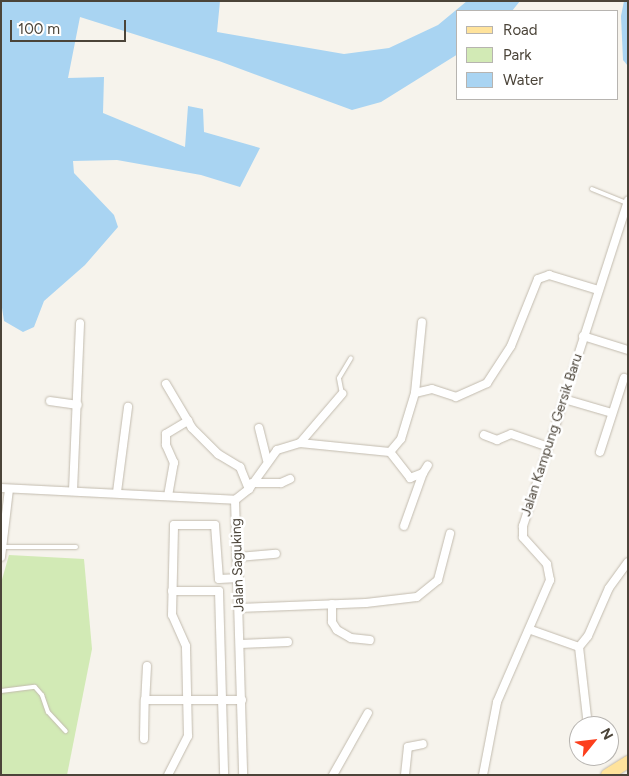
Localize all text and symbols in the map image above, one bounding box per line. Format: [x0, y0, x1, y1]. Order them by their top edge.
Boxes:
scale bar [12, 10, 129, 42]
legend [456, 10, 619, 100]
text: 100 m [18, 20, 60, 38]
text: Road [503, 21, 538, 39]
text: Park [503, 46, 532, 64]
text: Water [503, 71, 543, 89]
street label: Jalan Kampung Gersik Baru [518, 351, 586, 519]
street label: Jalan Saguking [228, 518, 248, 612]
north arrow [569, 716, 619, 766]
text: N [597, 725, 617, 743]

